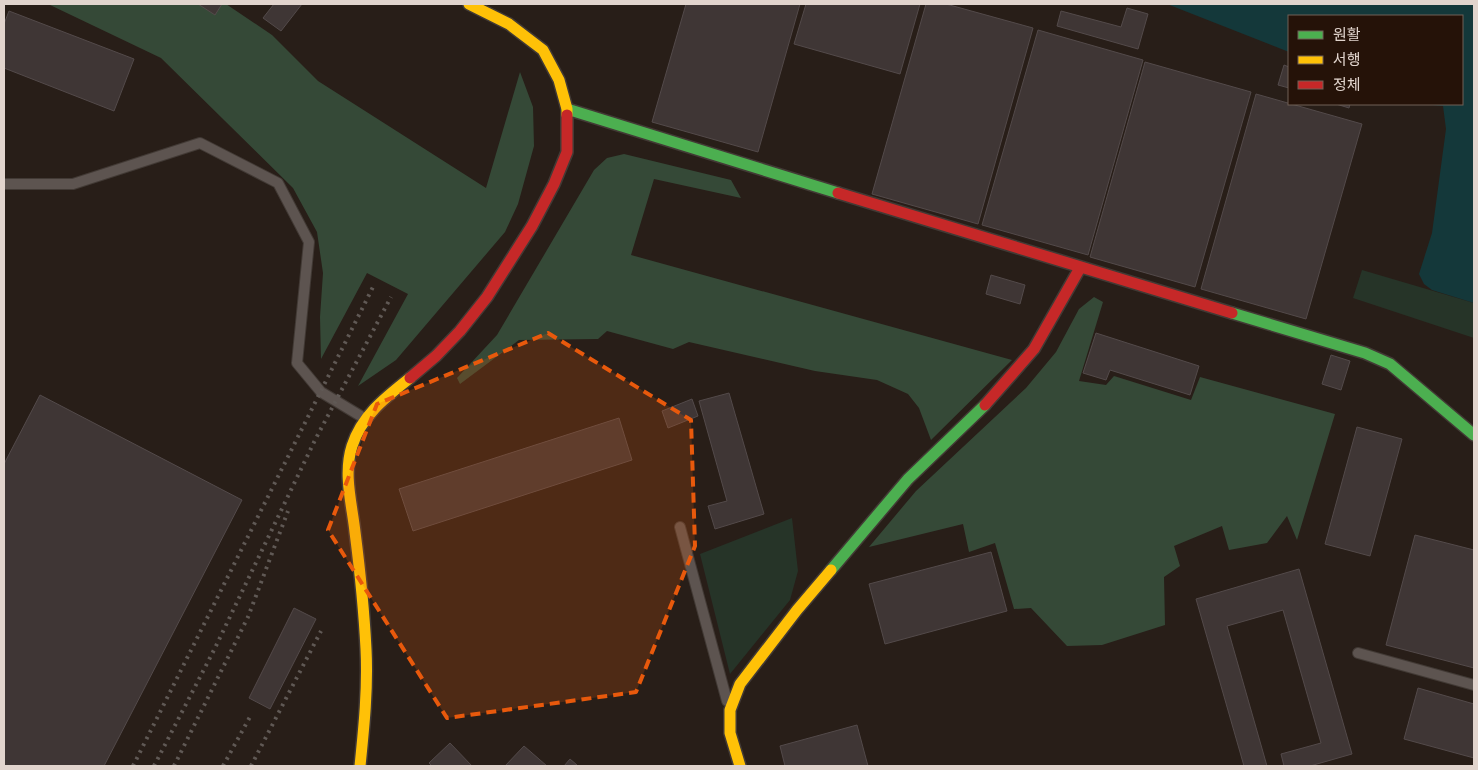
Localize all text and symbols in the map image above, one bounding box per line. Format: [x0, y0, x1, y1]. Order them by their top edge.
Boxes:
legend [1288, 15, 1463, 105]
text: 원활 [1333, 26, 1361, 44]
text: 서행 [1333, 51, 1361, 69]
text: 정체 [1333, 76, 1361, 94]

